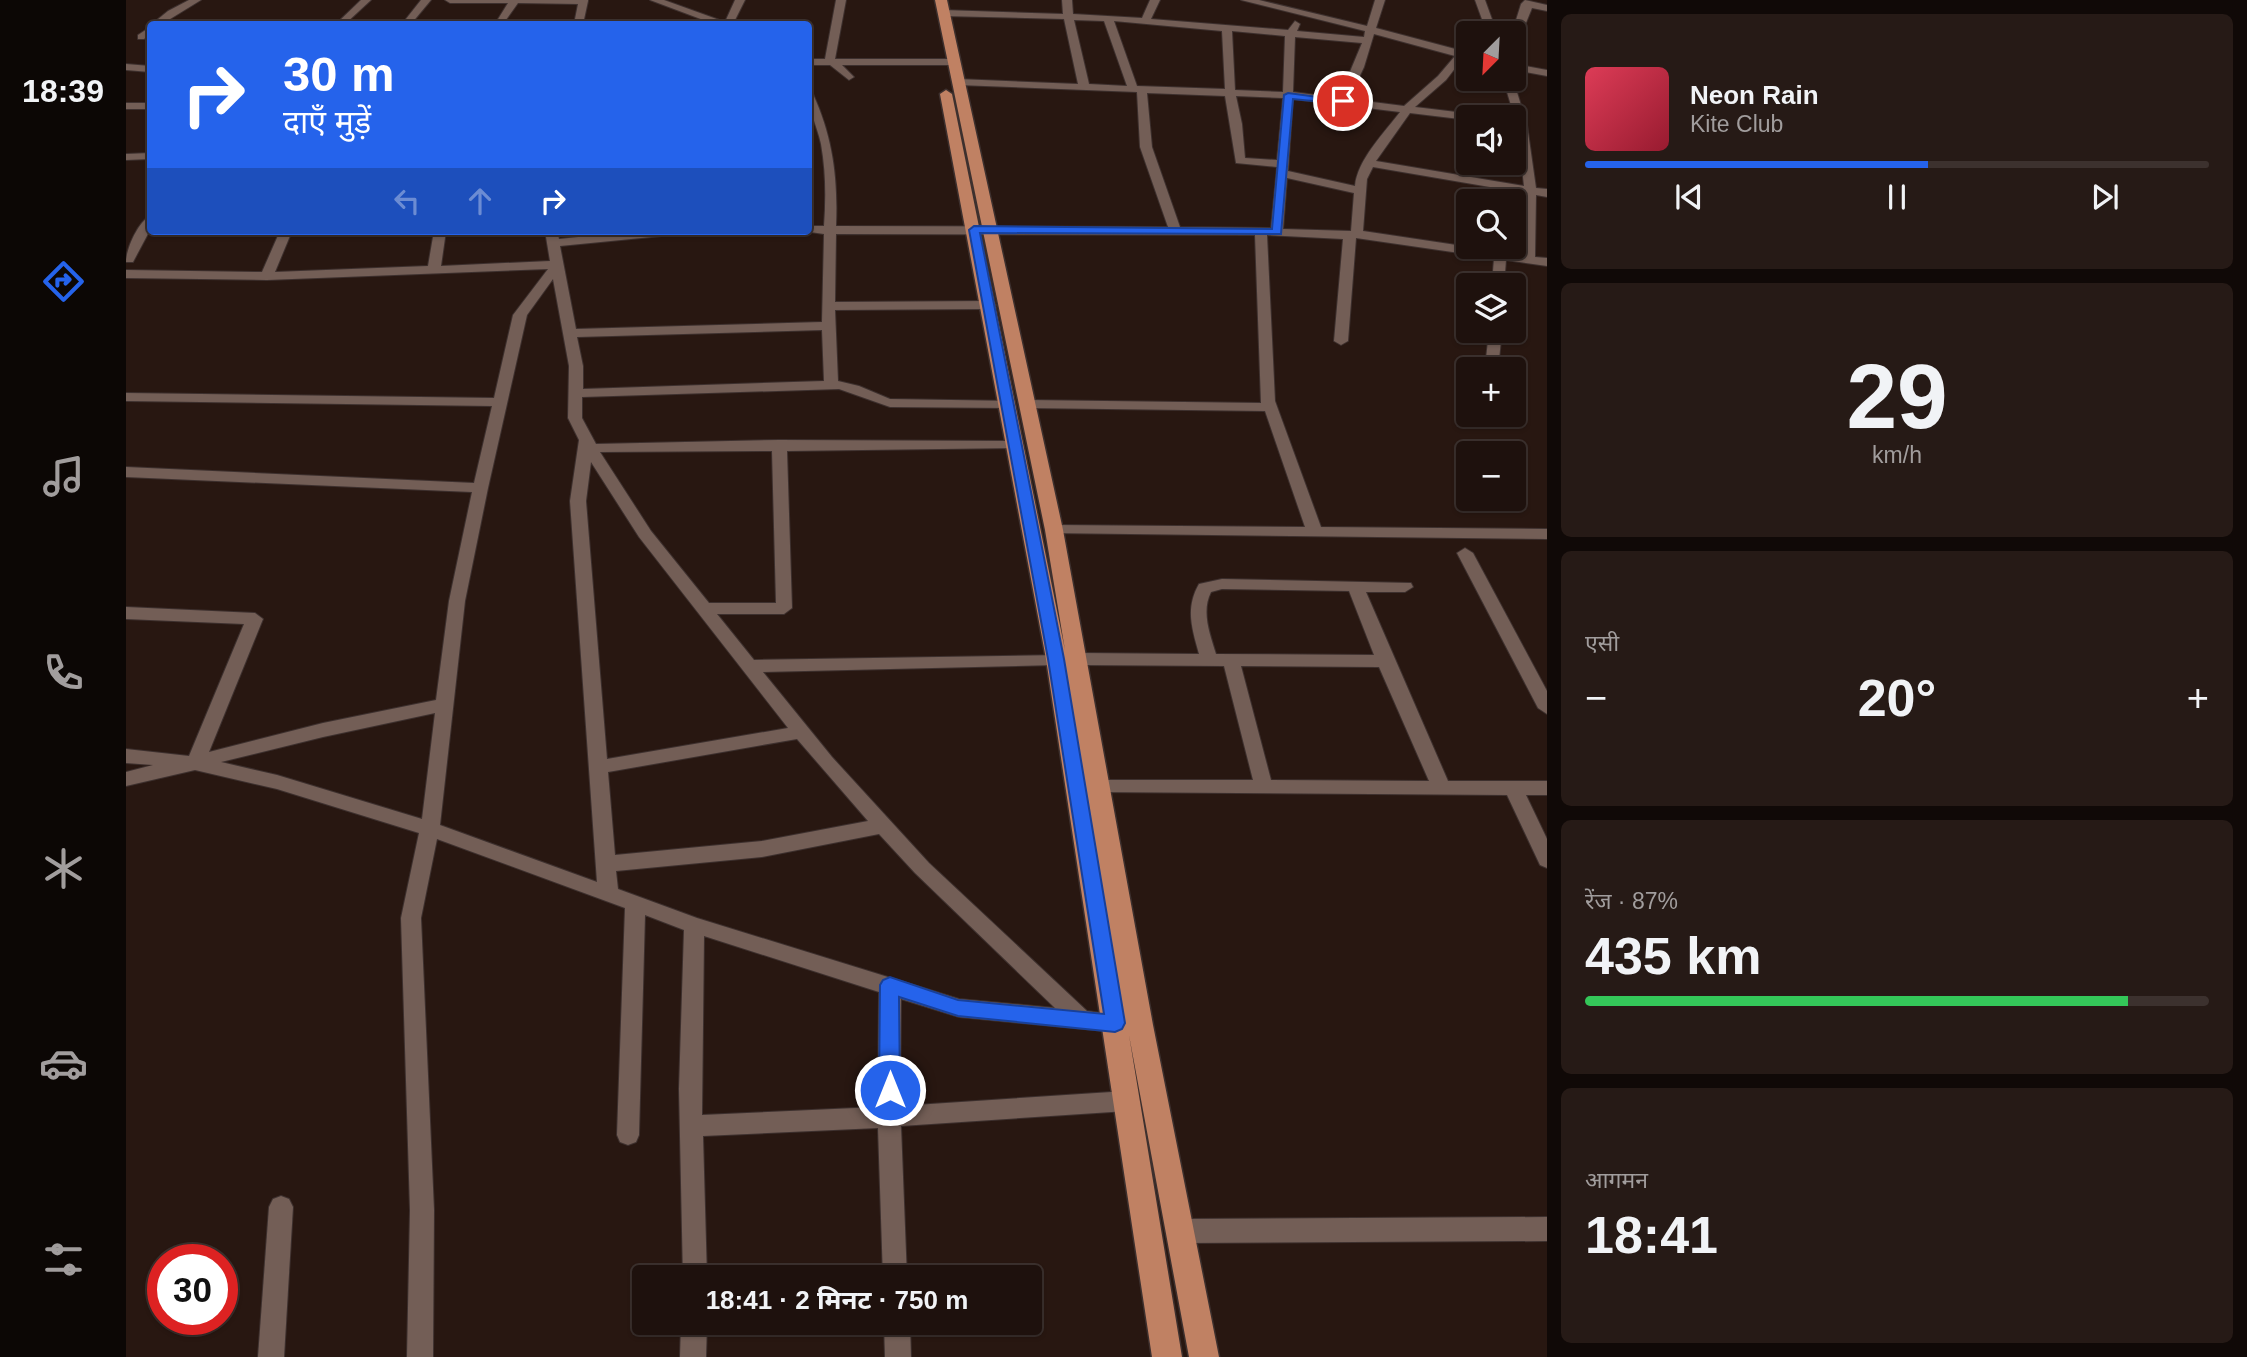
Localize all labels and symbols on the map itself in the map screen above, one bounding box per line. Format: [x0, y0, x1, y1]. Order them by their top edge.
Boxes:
north arrow [1456, 21, 1526, 91]
pin [1313, 71, 1373, 131]
position arrow [853, 1053, 927, 1127]
speed limit sign: 30 [147, 1244, 238, 1335]

